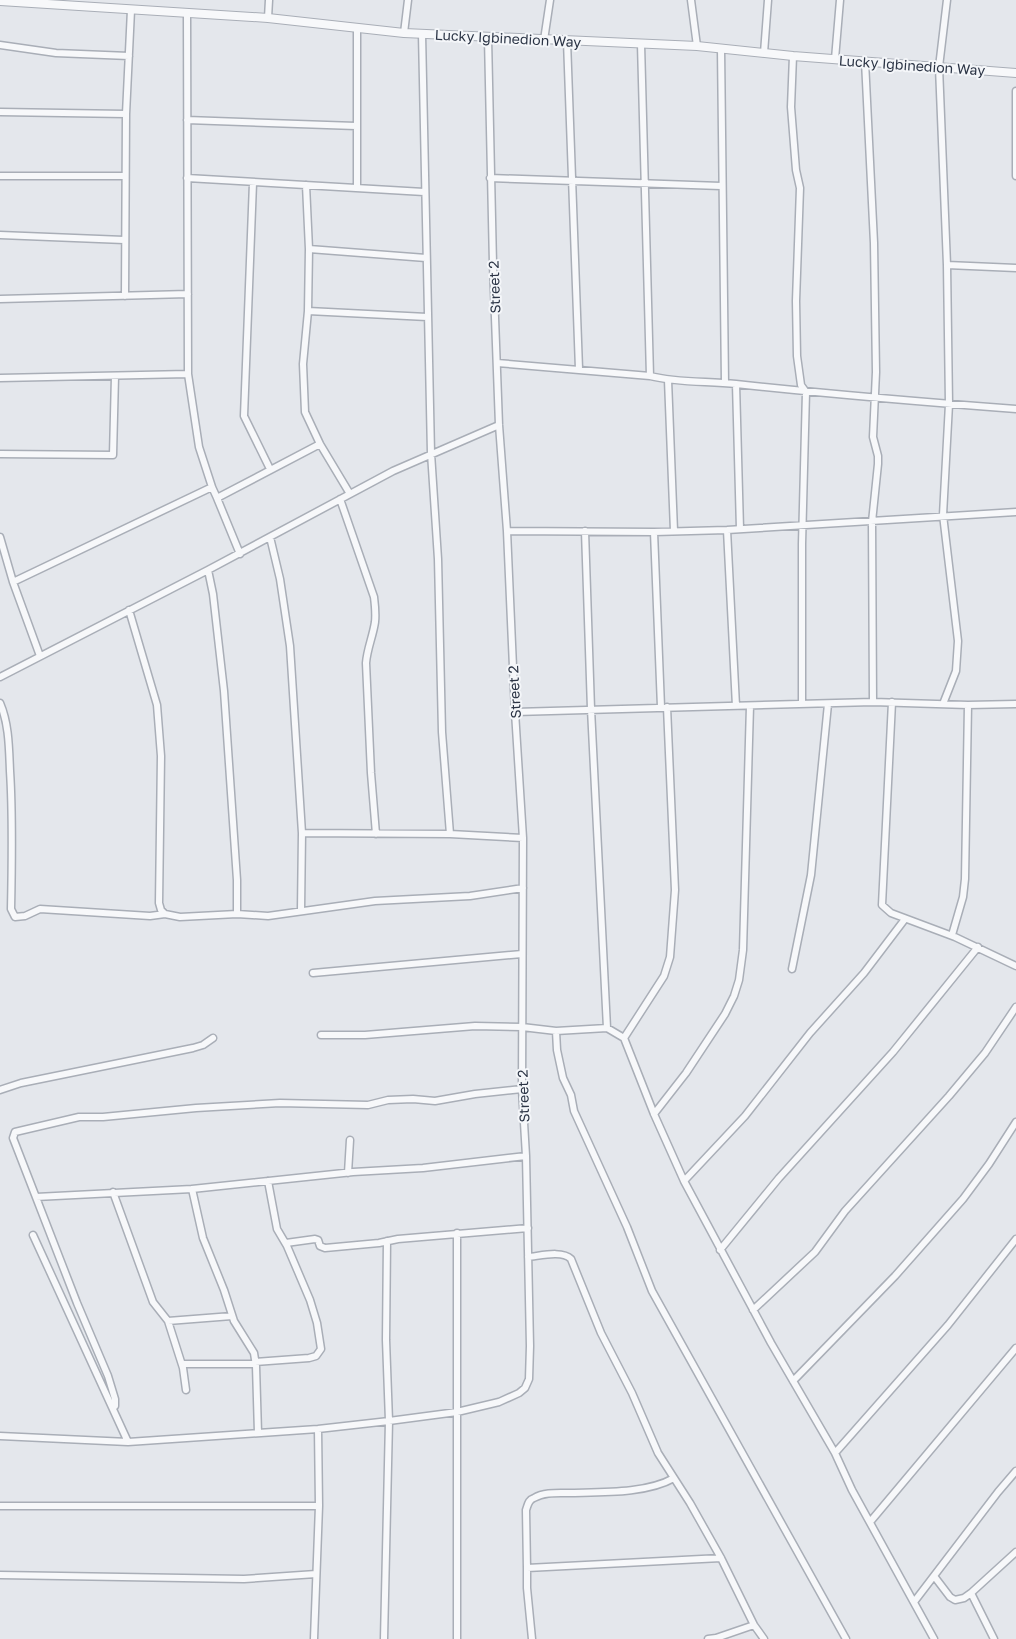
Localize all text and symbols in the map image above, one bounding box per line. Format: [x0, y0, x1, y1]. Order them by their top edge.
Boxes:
street label: Lucky Igbinedion Way [434, 26, 582, 50]
street label: Lucky Igbinedion Way [838, 51, 986, 79]
street label: Street 2 [485, 260, 503, 314]
street label: Street 2 [504, 665, 524, 719]
street label: Street 2 [514, 1069, 532, 1123]

